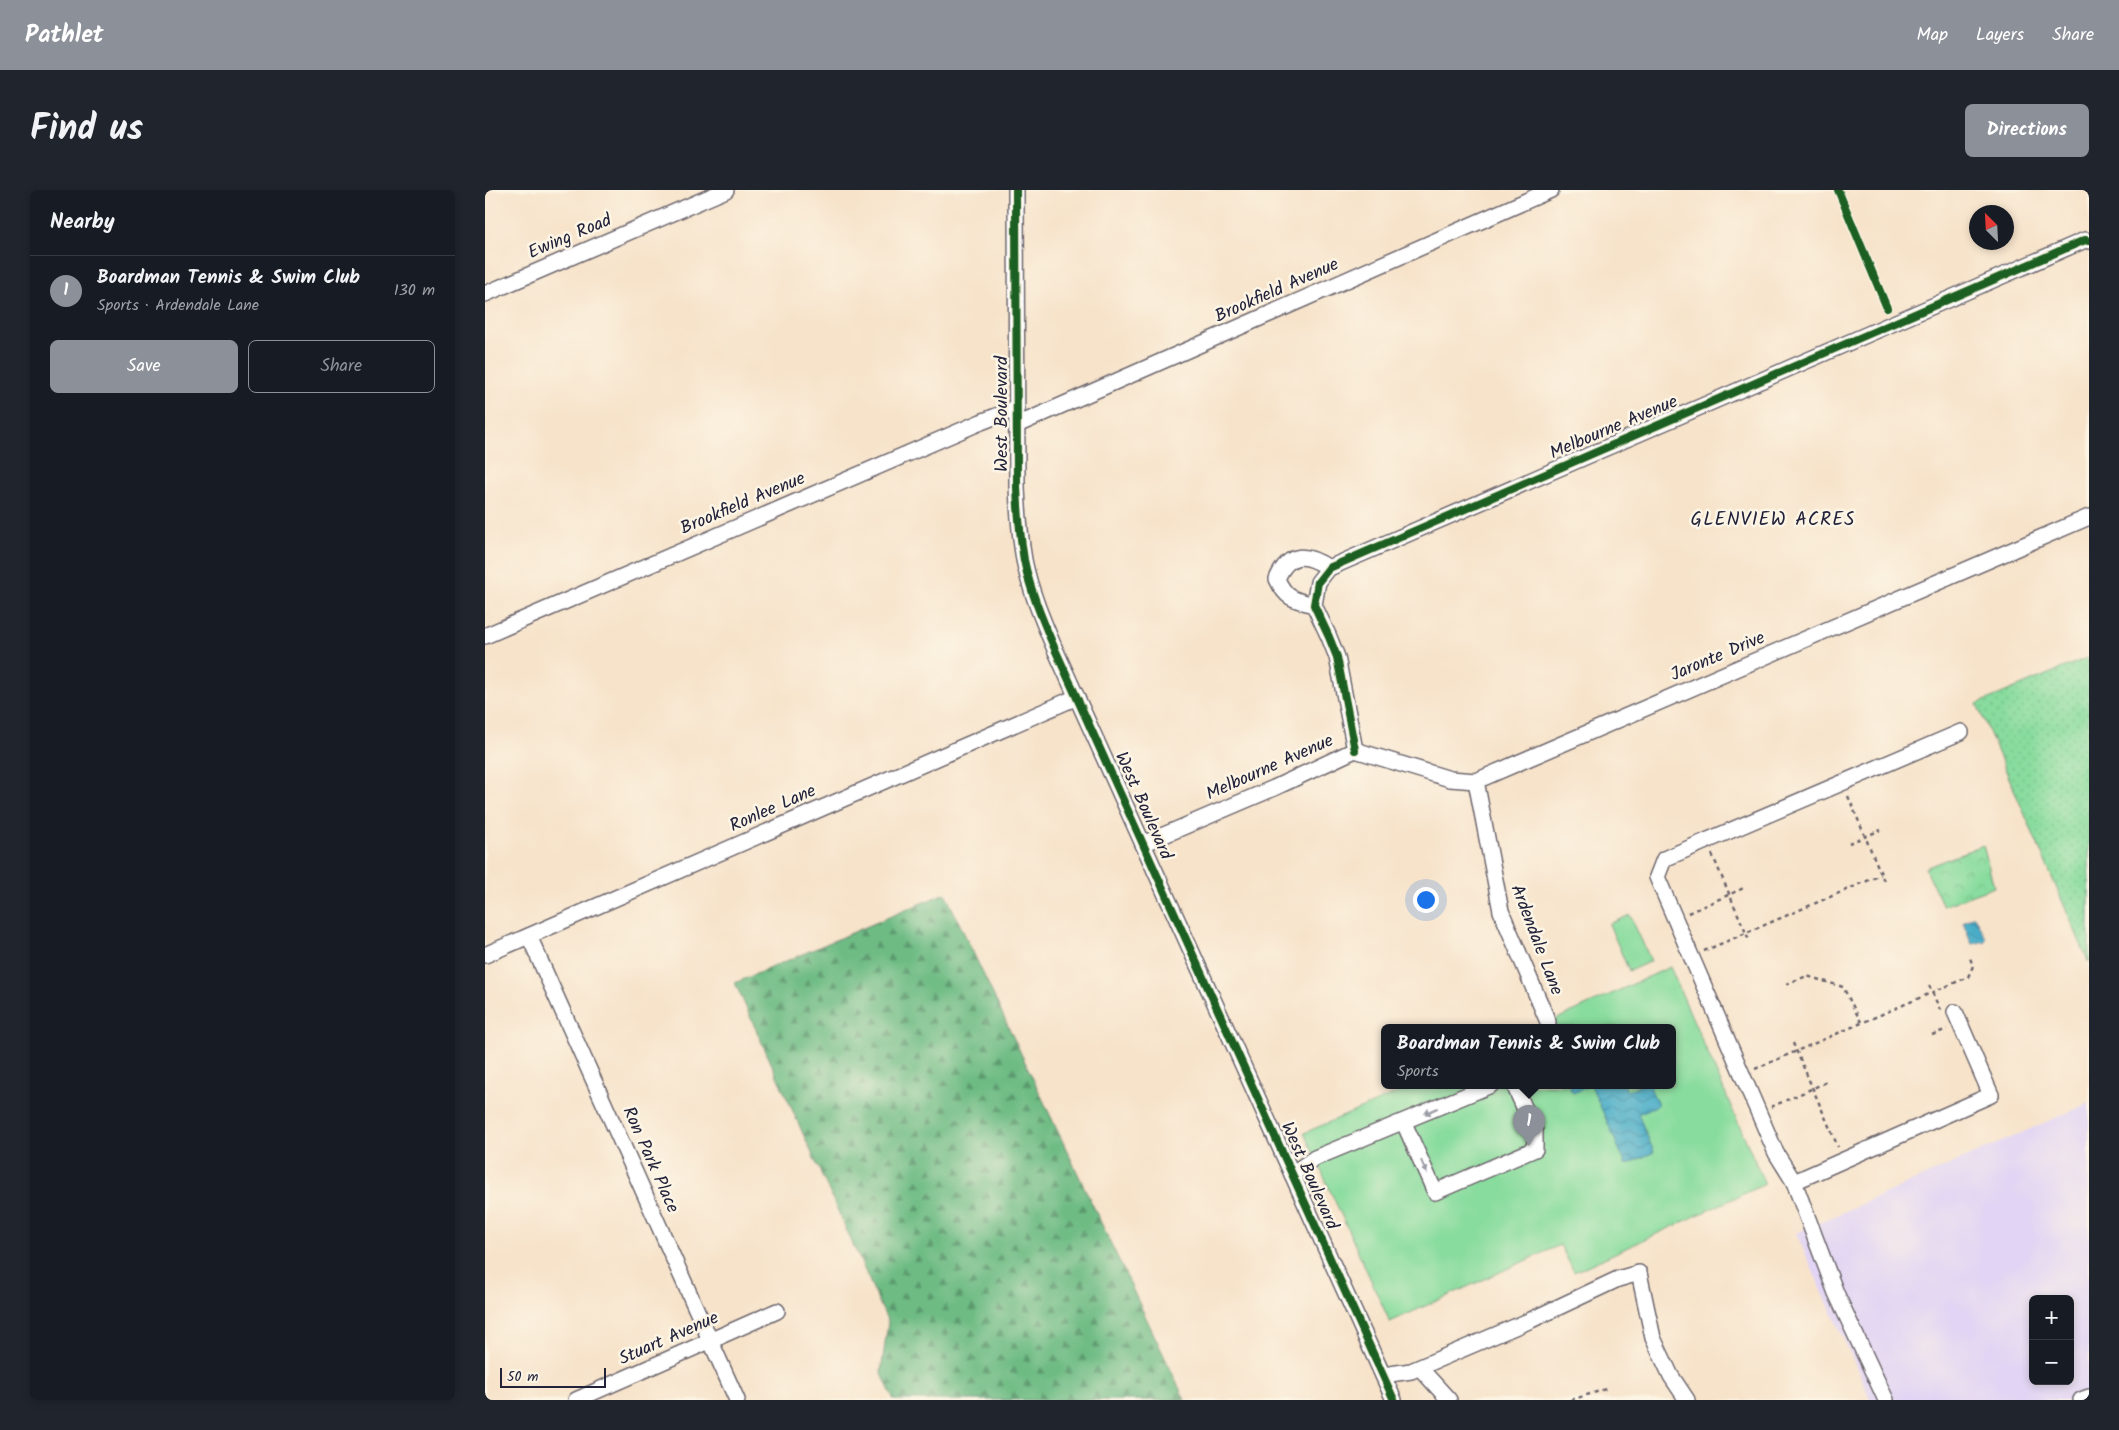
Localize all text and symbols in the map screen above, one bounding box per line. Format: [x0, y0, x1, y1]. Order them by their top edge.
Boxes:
text: Pathlet [25, 16, 104, 55]
text: Map [1917, 21, 1948, 50]
text: Layers [1976, 21, 2024, 50]
text: Share [2052, 21, 2094, 50]
text: Find us [30, 102, 143, 158]
button: Directions [1965, 104, 2089, 157]
north arrow [1969, 205, 2014, 250]
text: Nearby [50, 206, 115, 239]
street label: Ewing Road [524, 206, 617, 268]
street label: Brookfield Avenue [1210, 251, 1344, 331]
text: Boardman Tennis & Swim Club [97, 263, 360, 293]
text: 1 [64, 278, 68, 303]
text: 130 m [394, 278, 435, 303]
text: Sports · Ardendale Lane [97, 293, 259, 318]
button: Save [50, 340, 238, 393]
button: Share [248, 340, 435, 393]
street label: West Boulevard [988, 355, 1017, 472]
street label: Melbourne Avenue [1545, 388, 1683, 468]
street label: Brookfield Avenue [676, 465, 810, 543]
district label: GLENVIEW ACRES [1691, 505, 1855, 535]
street label: Jaronte Drive [1666, 624, 1770, 690]
street label: Melbourne Avenue [1202, 727, 1338, 809]
street label: West Boulevard [1106, 747, 1180, 866]
street label: Ronlee Lane [725, 777, 821, 841]
street label: Ardendale Lane [1502, 880, 1570, 1000]
your location [1413, 887, 1439, 913]
popup [1381, 1024, 1676, 1089]
text: Boardman Tennis & Swim Club [1397, 1029, 1660, 1059]
text: Sports [1397, 1059, 1439, 1084]
street label: Ron Park Place [614, 1102, 686, 1218]
pin: 1 [1513, 1105, 1545, 1146]
one-way arrow [1424, 1107, 1438, 1115]
street label: West Boulevard [1272, 1117, 1346, 1236]
one-way arrow [1420, 1160, 1428, 1174]
map controls [2029, 1295, 2074, 1385]
button: + [2029, 1295, 2074, 1340]
street label: Stuart Avenue [614, 1304, 724, 1374]
button: − [2029, 1340, 2074, 1385]
scale bar [500, 1365, 606, 1388]
text: 50 m [507, 1366, 538, 1388]

